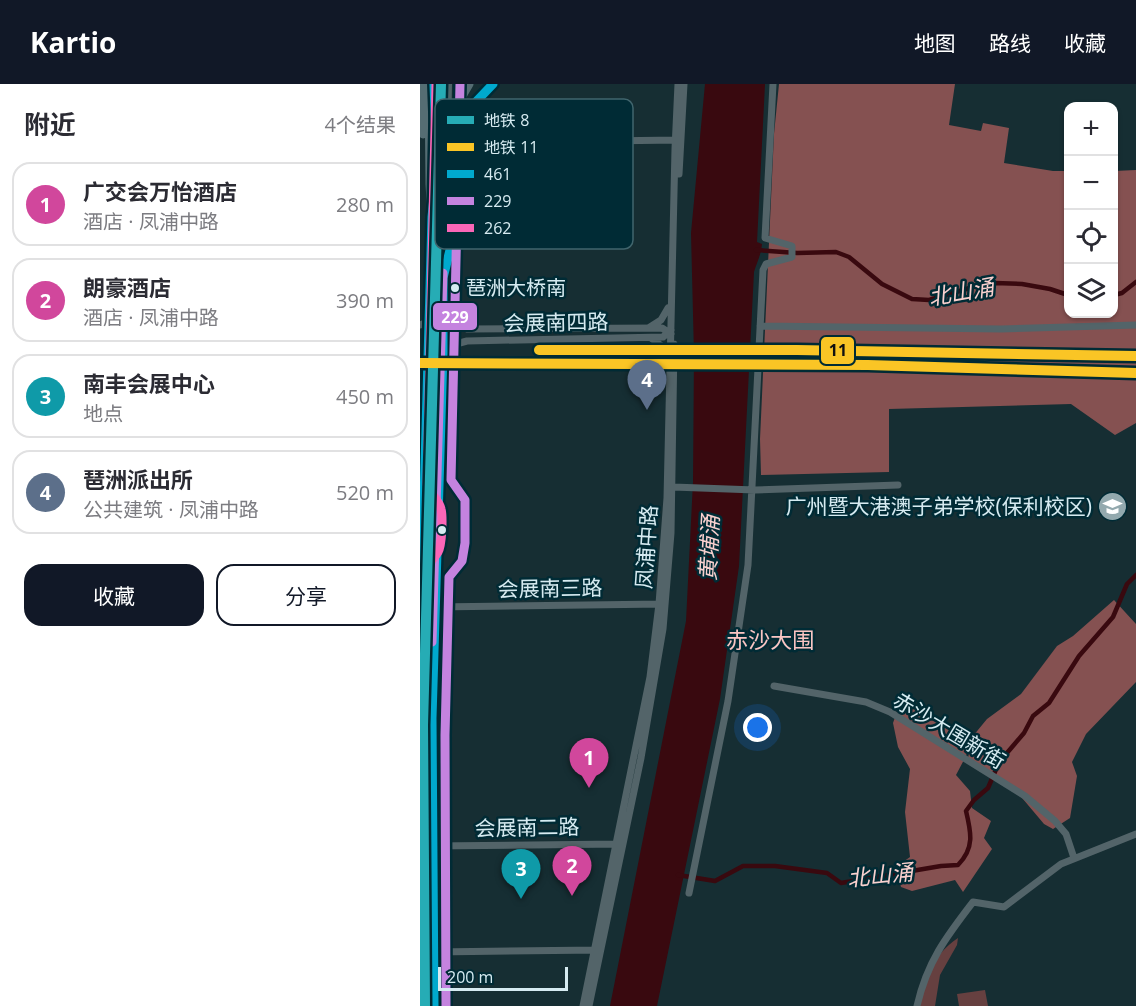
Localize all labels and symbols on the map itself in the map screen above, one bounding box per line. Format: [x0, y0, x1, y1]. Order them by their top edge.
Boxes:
legend [435, 99, 633, 249]
text: 地铁 8 [484, 109, 529, 131]
text: 地铁 11 [484, 136, 538, 158]
text: 461 [484, 163, 511, 185]
text: 229 [484, 190, 511, 212]
text: 262 [484, 217, 511, 239]
water label: 北山涌 [926, 270, 999, 312]
place label: 琶洲大桥南 [466, 274, 566, 301]
marker: 琶洲大桥南 [449, 282, 461, 294]
line badge: 229 [432, 302, 478, 331]
text: 229 [441, 306, 469, 328]
street label: 会展南四路 [503, 307, 609, 337]
line badge: 11 [820, 336, 855, 365]
text: 11 [829, 339, 847, 361]
pin: 4 [628, 360, 666, 410]
school or university icon: 广州暨大港澳子弟学校(保利校区) [1097, 491, 1129, 523]
place label: 广州暨大港澳子弟学校(保利校区) [786, 492, 1092, 520]
street label: 凤浦中路 [629, 504, 663, 590]
water label: 黄埔涌 [691, 511, 725, 582]
unlabelled marker [436, 524, 448, 536]
street label: 会展南三路 [497, 573, 603, 603]
district label: 赤沙大围 [726, 624, 814, 654]
street label: 赤沙大围新街 [888, 686, 1011, 775]
your location [743, 713, 772, 742]
pin: 1 [570, 738, 608, 788]
street label: 会展南二路 [474, 812, 580, 842]
pin: 2 [552, 846, 592, 896]
pin: 3 [502, 850, 540, 899]
water label: 北山涌 [846, 855, 917, 892]
scale bar [438, 964, 568, 992]

